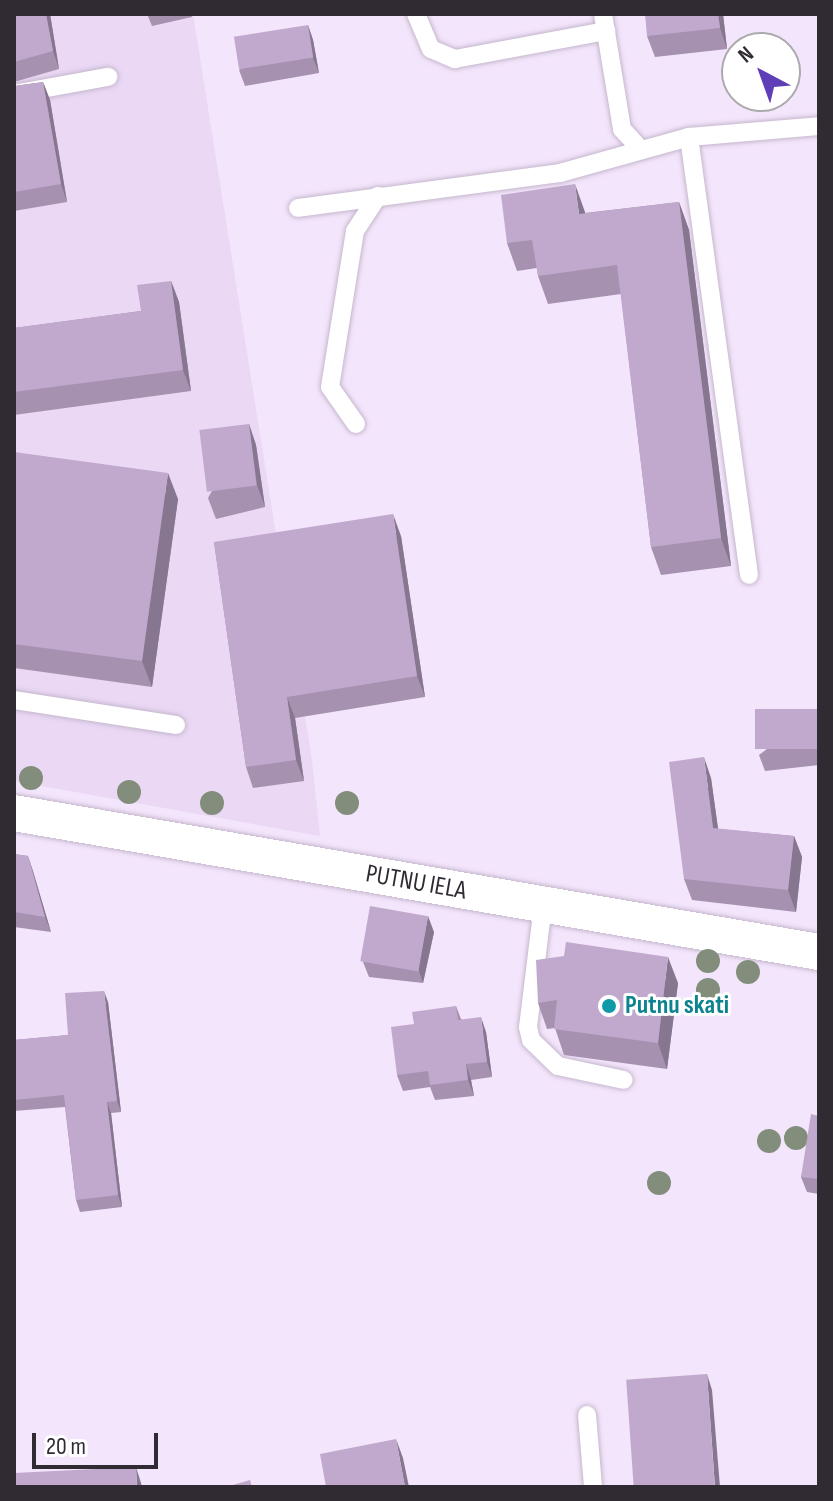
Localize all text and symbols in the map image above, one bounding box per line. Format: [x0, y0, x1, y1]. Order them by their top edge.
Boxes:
north arrow [721, 32, 801, 112]
text: N [733, 41, 760, 69]
street label: PUTNU IELA [363, 859, 469, 907]
place label: Putnu skati [625, 990, 729, 1022]
marker: Putnu skati [600, 997, 618, 1015]
scale bar [36, 1417, 162, 1467]
text: 20 m [46, 1432, 86, 1461]

